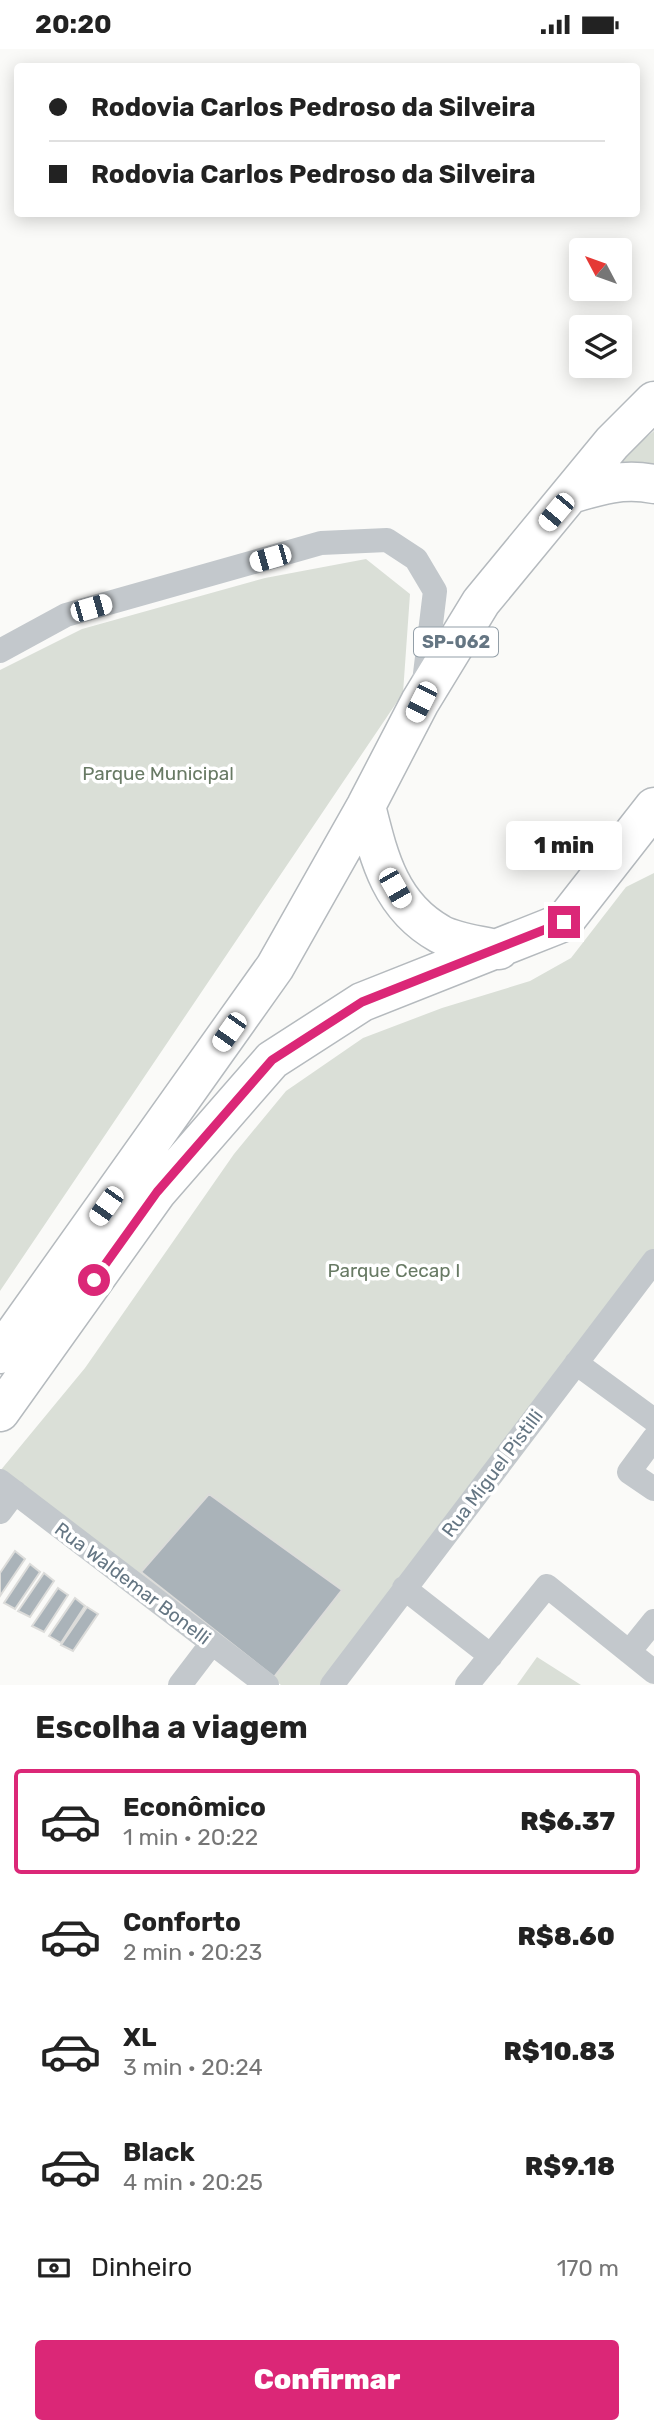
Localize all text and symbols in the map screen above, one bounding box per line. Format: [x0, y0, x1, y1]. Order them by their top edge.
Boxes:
text: 20:20 [35, 9, 112, 40]
text: Rodovia Carlos Pedroso da Silveira [91, 92, 536, 123]
text: Rodovia Carlos Pedroso da Silveira [91, 159, 536, 190]
north arrow [569, 238, 632, 301]
map controls [569, 238, 632, 378]
button: layers [569, 315, 632, 378]
car [535, 489, 578, 535]
car [247, 542, 294, 574]
car [68, 592, 115, 624]
road number: SP-062 [414, 627, 498, 657]
car [403, 679, 440, 725]
park label: Parque Municipal [82, 762, 234, 785]
callout: 1 min [506, 821, 622, 869]
text: 1 min [534, 831, 594, 859]
car [376, 865, 415, 911]
route end [548, 906, 580, 938]
car [209, 1009, 250, 1055]
car [86, 1183, 127, 1229]
park label: Parque Cecap I [327, 1259, 461, 1282]
route start [78, 1264, 110, 1296]
street label: Rua Miguel Pistilli [437, 1405, 548, 1542]
street label: Rua Waldemar Bonelli [50, 1517, 215, 1649]
text: Escolha a viagem [35, 1708, 308, 1746]
icon: car [39, 1790, 102, 1853]
text: Econômico [123, 1792, 266, 1823]
text: R$6.37 [520, 1806, 615, 1837]
text: 1 min · 20:22 [123, 1823, 258, 1851]
icon: car [39, 1905, 102, 1968]
text: Conforto [123, 1907, 241, 1938]
text: R$8.60 [517, 1921, 615, 1952]
text: 2 min · 20:23 [123, 1938, 262, 1966]
icon: car [39, 2020, 102, 2083]
text: XL [123, 2022, 156, 2053]
text: R$10.83 [503, 2036, 615, 2067]
text: 3 min · 20:24 [123, 2053, 263, 2081]
icon: car [39, 2135, 102, 2198]
text: Black [123, 2137, 195, 2168]
text: R$9.18 [525, 2151, 615, 2182]
text: 4 min · 20:25 [123, 2168, 263, 2196]
icon: cash [35, 2249, 73, 2287]
text: Dinheiro [91, 2252, 192, 2283]
text: 170 m [557, 2254, 619, 2282]
button: Confirmar [35, 2340, 619, 2420]

